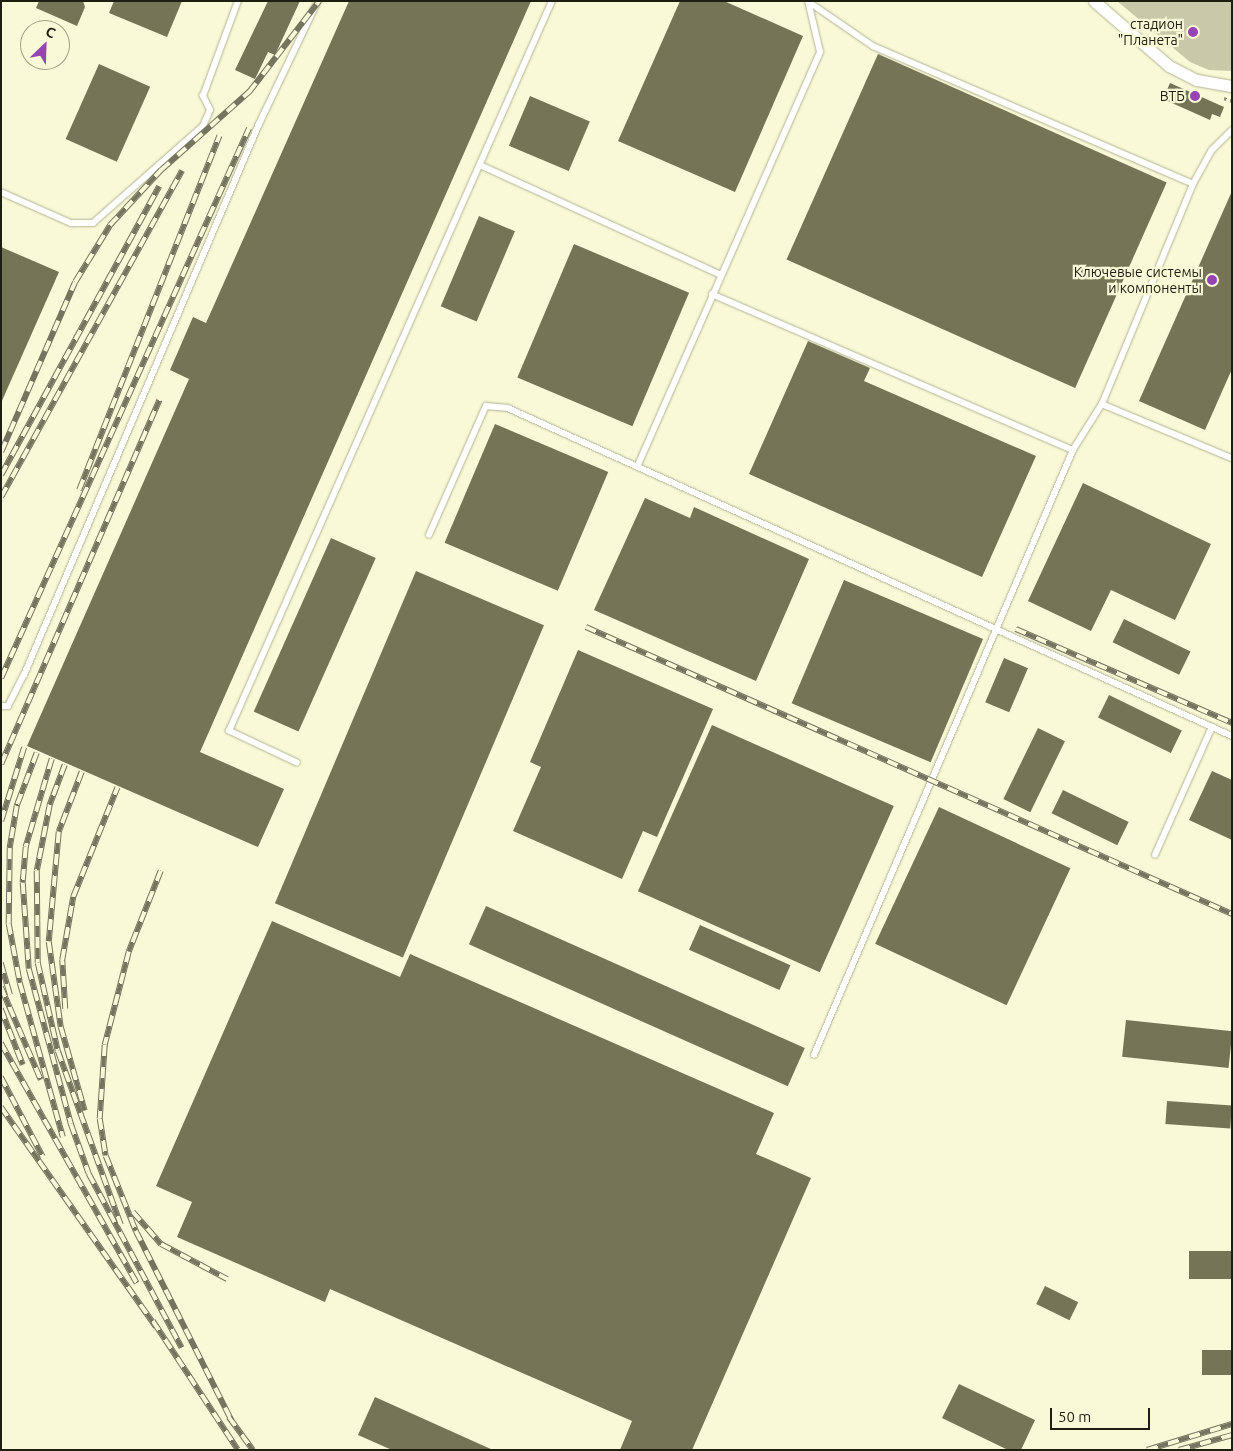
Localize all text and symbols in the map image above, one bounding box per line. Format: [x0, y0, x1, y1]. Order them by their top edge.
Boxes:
place label: стадион "Планета" [1118, 16, 1183, 48]
north arrow [20, 20, 70, 70]
text: С [43, 23, 58, 41]
marker: стадион "Планета" [1187, 26, 1199, 38]
place label: ВТБ [1160, 88, 1185, 104]
marker: ВТБ [1189, 90, 1201, 102]
place label: Ключевые системы и компоненты [1074, 264, 1202, 296]
marker: Ключевые системы и компоненты [1206, 274, 1218, 286]
scale bar [1053, 1398, 1153, 1430]
text: 50 m [1058, 1408, 1091, 1425]

